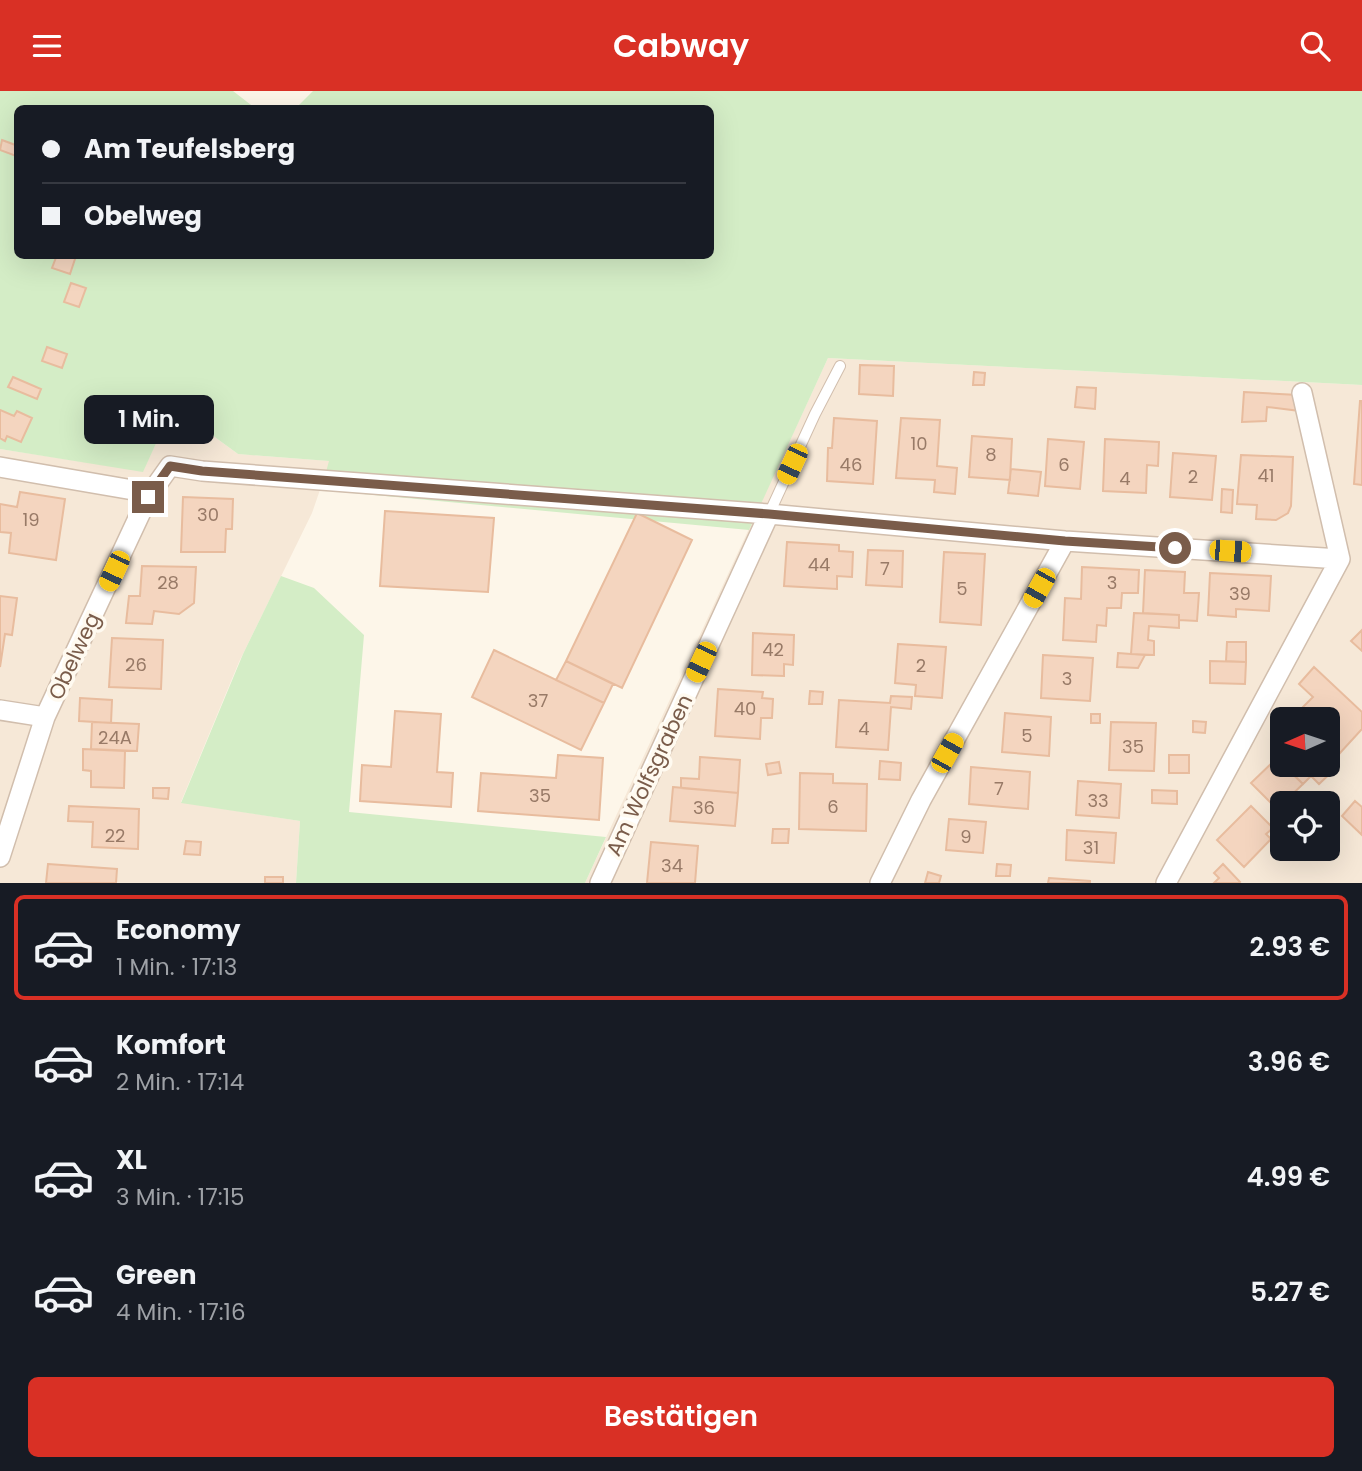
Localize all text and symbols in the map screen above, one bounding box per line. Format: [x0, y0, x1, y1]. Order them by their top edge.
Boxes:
text: Cabway [613, 23, 749, 68]
icon: menu [28, 27, 66, 65]
icon: search [1296, 27, 1334, 65]
text: Am Teufelsberg [84, 131, 295, 167]
text: Obelweg [84, 198, 202, 234]
callout: 1 Min. [83, 395, 213, 445]
text: 1 Min. [118, 403, 180, 435]
house number: 10 [910, 431, 928, 456]
car [774, 441, 811, 487]
house number: 8 [985, 442, 997, 467]
house number: 46 [840, 452, 862, 477]
house number: 6 [1058, 452, 1070, 477]
house number: 41 [1257, 463, 1275, 488]
house number: 2 [1188, 464, 1198, 489]
house number: 4 [1119, 466, 1131, 491]
route end [132, 481, 164, 513]
house number: 30 [197, 502, 219, 527]
house number: 19 [22, 507, 40, 532]
route start [1159, 532, 1191, 564]
car [1209, 539, 1252, 563]
car [96, 548, 133, 594]
house number: 44 [808, 552, 830, 577]
house number: 7 [880, 556, 890, 581]
car [1020, 565, 1059, 611]
house number: 28 [157, 570, 179, 595]
house number: 3 [1107, 570, 1117, 595]
house number: 5 [956, 576, 968, 601]
house number: 39 [1229, 581, 1251, 606]
street label: Obelweg [41, 608, 107, 704]
house number: 42 [762, 637, 784, 662]
car [683, 639, 720, 685]
house number: 26 [125, 652, 147, 677]
house number: 2 [916, 653, 926, 678]
house number: 3 [1062, 666, 1072, 691]
house number: 37 [528, 688, 548, 713]
street label: Am Wolfsgraben [599, 689, 699, 861]
house number: 40 [734, 696, 756, 721]
north arrow [1270, 707, 1340, 777]
map controls [1270, 707, 1340, 861]
house number: 4 [858, 716, 870, 741]
house number: 5 [1021, 723, 1033, 748]
house number: 24A [98, 725, 132, 750]
car [928, 730, 967, 776]
house number: 35 [1122, 734, 1144, 759]
house number: 7 [994, 776, 1004, 801]
house number: 35 [529, 783, 551, 808]
house number: 33 [1087, 788, 1109, 813]
button: locate [1270, 791, 1340, 861]
house number: 6 [827, 794, 839, 819]
house number: 36 [693, 795, 715, 820]
house number: 22 [105, 823, 125, 848]
house number: 9 [960, 824, 972, 849]
house number: 31 [1083, 835, 1099, 860]
house number: 34 [661, 853, 683, 878]
text: Economy [116, 912, 240, 948]
icon: car [32, 916, 95, 979]
text: 2.93 € [1250, 929, 1330, 965]
text: 1 Min. · 17:13 [116, 951, 237, 983]
text: Komfort [116, 1027, 226, 1063]
icon: car [32, 1031, 95, 1094]
text: 3.96 € [1248, 1044, 1330, 1080]
text: 2 Min. · 17:14 [116, 1066, 244, 1098]
text: XL [116, 1142, 147, 1178]
icon: car [32, 1146, 95, 1209]
text: 4.99 € [1247, 1159, 1330, 1195]
text: 3 Min. · 17:15 [116, 1181, 244, 1213]
text: Green [116, 1257, 197, 1293]
icon: car [32, 1261, 95, 1324]
text: 5.27 € [1250, 1274, 1330, 1310]
text: 4 Min. · 17:16 [116, 1296, 246, 1328]
button: Bestätigen [28, 1377, 1334, 1457]

